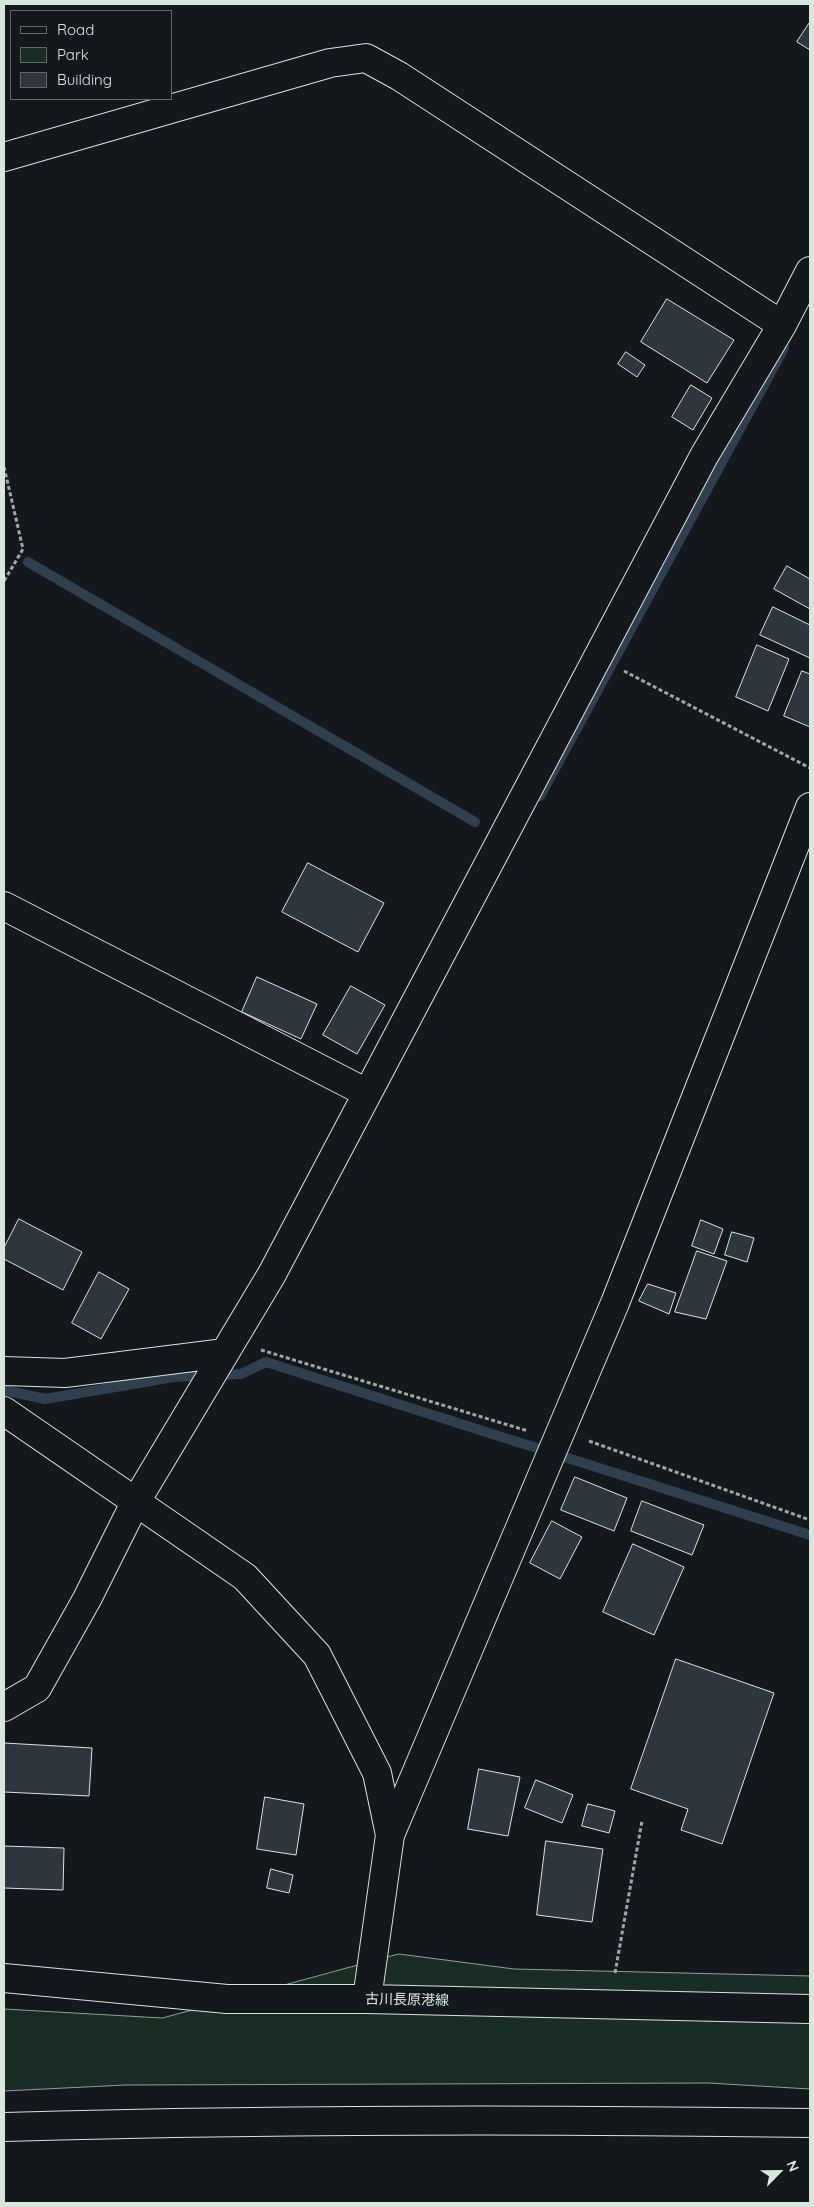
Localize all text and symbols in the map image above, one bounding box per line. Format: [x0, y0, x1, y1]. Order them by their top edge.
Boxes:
legend [10, 10, 172, 100]
text: Road [57, 20, 94, 39]
text: Park [57, 45, 89, 64]
text: Building [57, 70, 112, 89]
street label: 古川長原港線 [365, 1991, 449, 2009]
north arrow [754, 2147, 804, 2197]
text: N [783, 2158, 803, 2174]

